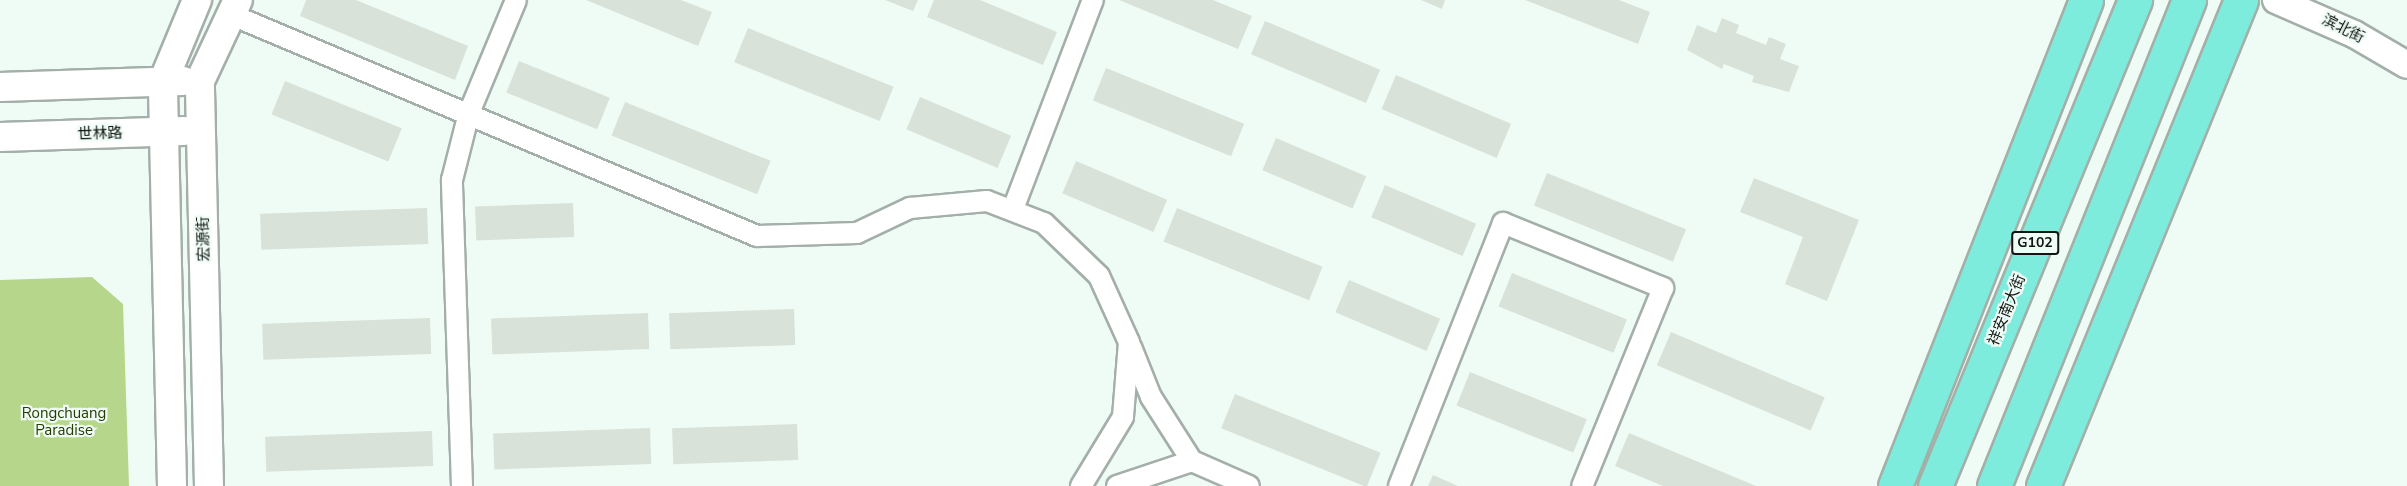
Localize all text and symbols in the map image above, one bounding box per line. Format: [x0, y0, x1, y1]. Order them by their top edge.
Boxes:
street label: 滨北街 [2319, 11, 2367, 47]
street label: 世林路 [77, 124, 123, 144]
street label: 宏源街 [195, 216, 213, 262]
road number: G102 [2011, 232, 2059, 254]
street label: 祥安南大街 [1985, 272, 2029, 348]
park label: Rongchuang Paradise [22, 404, 106, 439]

